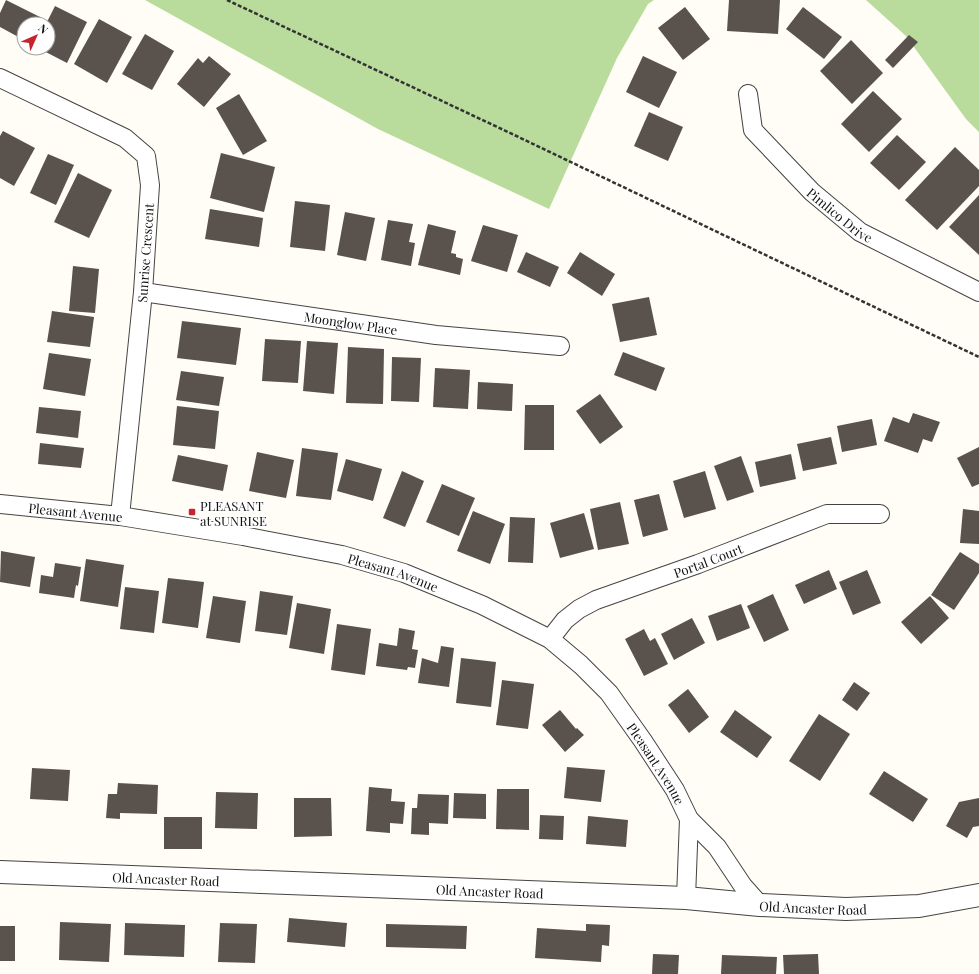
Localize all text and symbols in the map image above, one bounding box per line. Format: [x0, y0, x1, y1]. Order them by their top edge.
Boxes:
north arrow [16, 16, 56, 56]
text: N [35, 20, 52, 37]
street label: Pimlico Drive [804, 183, 876, 246]
street label: Sunrise Crescent [133, 202, 157, 303]
street label: Moonglow Place [303, 307, 399, 338]
place label: PLEASANT at SUNRISE [200, 497, 267, 529]
street label: Pleasant Avenue [28, 498, 124, 525]
marker: PLEASANT at SUNRISE [187, 507, 197, 517]
street label: Portal Court [671, 539, 745, 581]
street label: Pleasant Avenue [346, 549, 441, 595]
street label: Pleasant Avenue [624, 719, 689, 807]
street label: Old Ancaster Road [112, 868, 220, 889]
street label: Old Ancaster Road [436, 880, 544, 901]
street label: Old Ancaster Road [759, 896, 868, 918]

